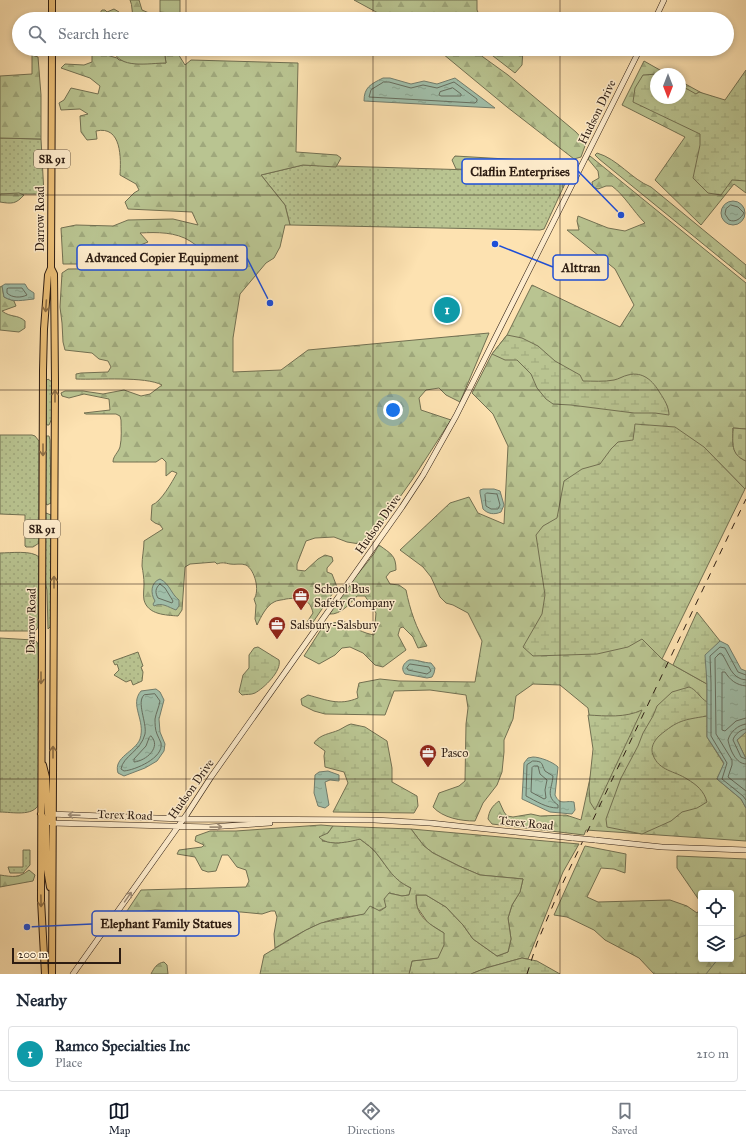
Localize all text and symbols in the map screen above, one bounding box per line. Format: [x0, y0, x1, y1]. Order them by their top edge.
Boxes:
search box [12, 12, 734, 56]
icon: search [26, 23, 48, 45]
text: Search here [58, 25, 129, 43]
north arrow [650, 68, 686, 104]
street label: Hudson Drive [575, 77, 619, 147]
road number: SR 91 [34, 150, 70, 168]
callout: Claflin Enterprises [462, 159, 578, 184]
text: Claflin Enterprises [470, 164, 570, 180]
street label: Darrow Road [33, 186, 47, 252]
callout: Advanced Copier Equipment [77, 245, 247, 270]
text: Advanced Copier Equipment [84, 250, 239, 266]
callout: Alttran [553, 255, 608, 280]
text: Alttran [561, 260, 600, 276]
pin: 1 [434, 295, 460, 325]
one-way arrow [42, 300, 49, 313]
one-way arrow [51, 390, 59, 403]
your location [383, 400, 403, 420]
one-way arrow [39, 443, 47, 456]
street label: Hudson Drive [352, 491, 404, 557]
road number: SR 91 [24, 520, 60, 538]
one-way arrow [50, 576, 58, 589]
place label: School Bus Safety Company [314, 582, 395, 610]
office icon: School Bus Safety Company [291, 586, 311, 611]
street label: Darrow Road [23, 588, 39, 654]
office icon: Salsbury-Salsbury [267, 615, 287, 640]
place label: Salsbury-Salsbury [290, 618, 379, 632]
one-way arrow [37, 671, 45, 684]
office icon: Pasco [418, 743, 438, 768]
one-way arrow [49, 746, 57, 759]
place label: Pasco [441, 746, 468, 760]
street label: Hudson Drive [165, 756, 217, 822]
street label: Terex Road [97, 807, 153, 823]
one-way arrow [68, 812, 81, 819]
street label: Terex Road [498, 813, 554, 833]
one-way arrow [209, 823, 222, 830]
map controls [698, 890, 734, 962]
button: locate [698, 890, 734, 926]
one-way arrow [124, 891, 132, 902]
one-way arrow [37, 894, 45, 907]
callout: Elephant Family Statues [92, 911, 239, 936]
text: Elephant Family Statues [100, 916, 232, 932]
button: layers [698, 926, 734, 962]
scale bar [12, 946, 121, 965]
text: 200 m [18, 948, 48, 961]
text: Nearby [16, 990, 67, 1011]
text: Ramco Specialties Inc [55, 1037, 190, 1055]
text: 1 [27, 1046, 33, 1062]
text: 210 m [696, 1046, 729, 1062]
text: Place [55, 1055, 82, 1071]
tab: Map [108, 1100, 130, 1137]
tab: Directions [347, 1100, 395, 1137]
tab: Saved [611, 1100, 638, 1137]

